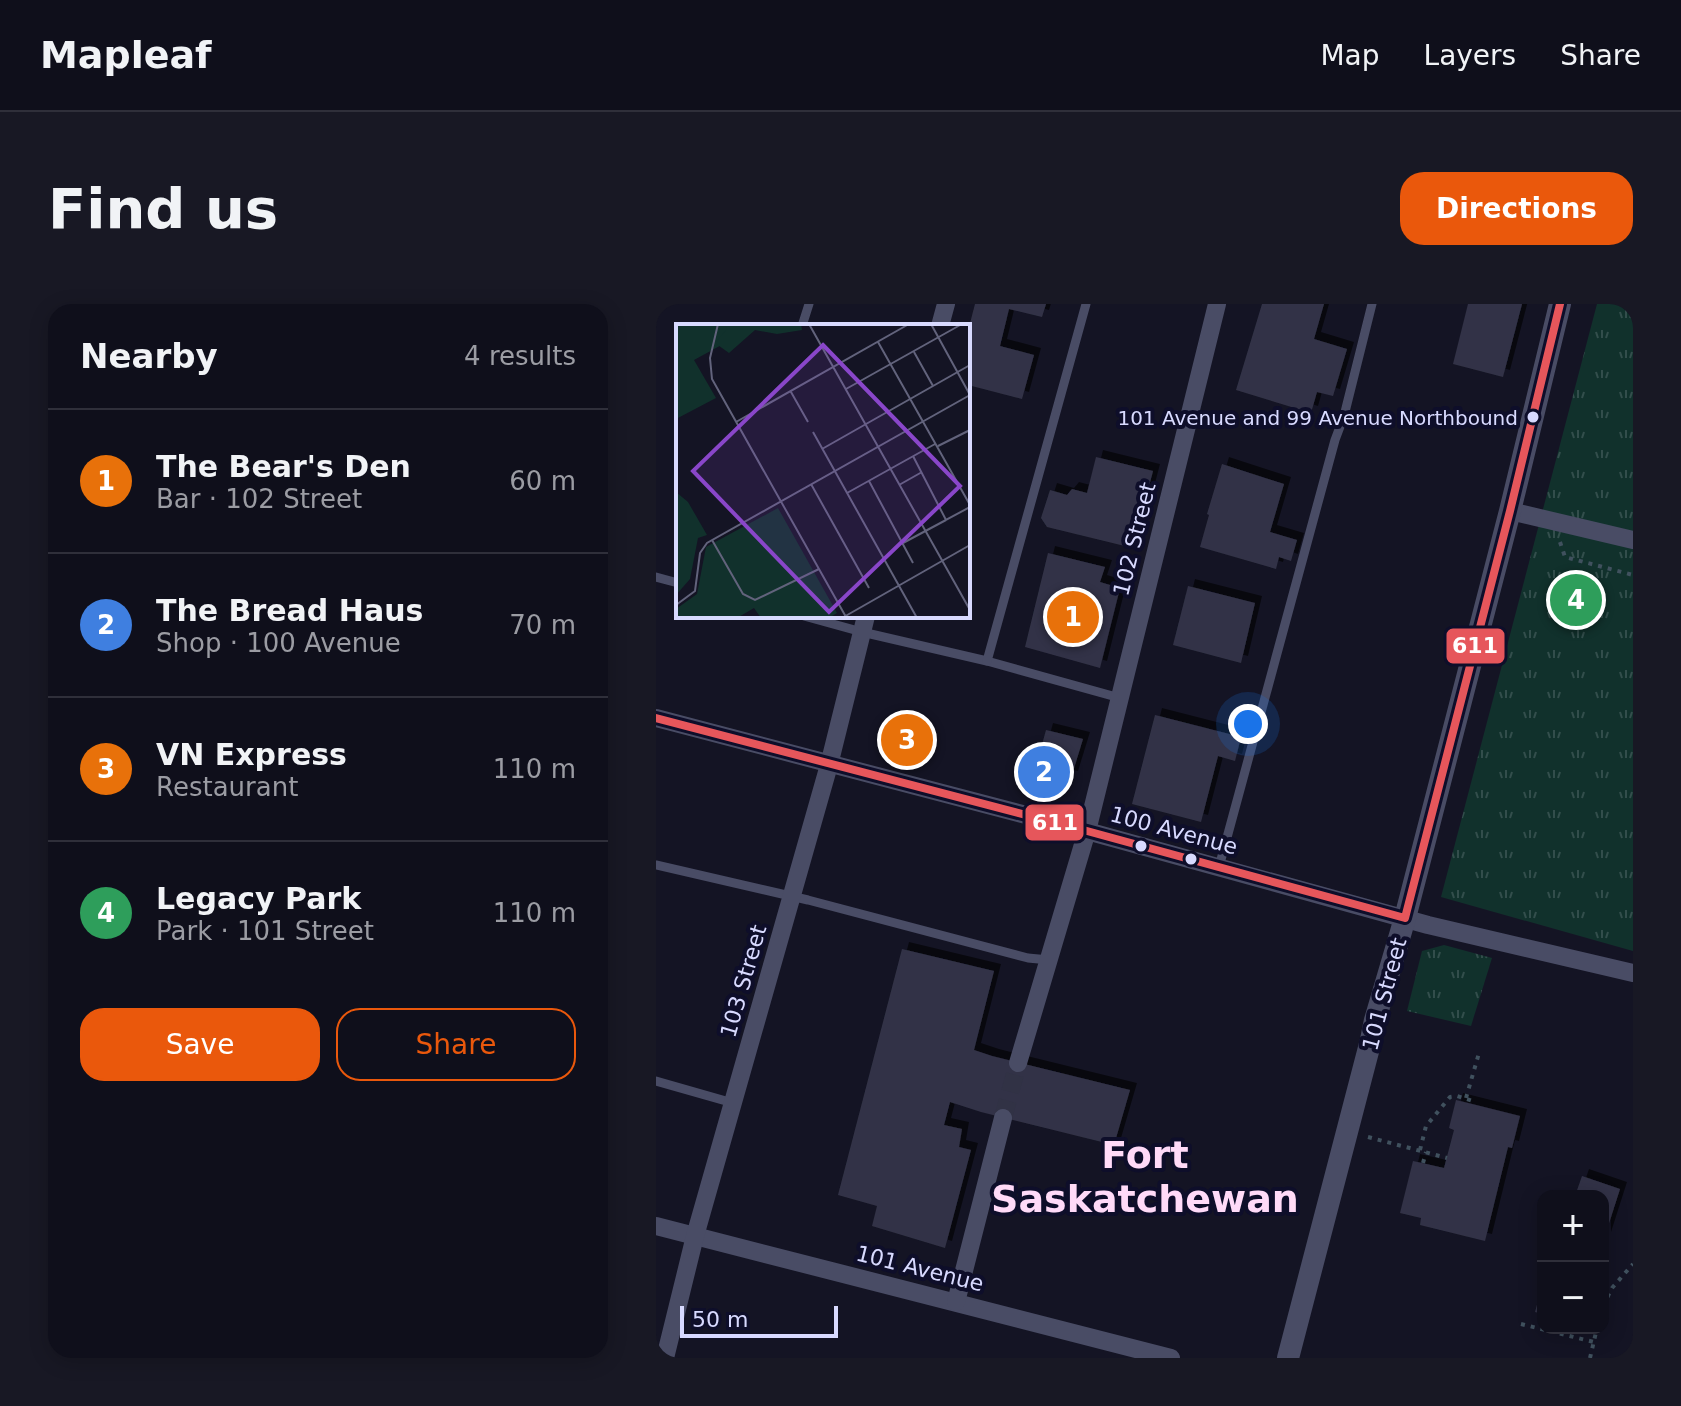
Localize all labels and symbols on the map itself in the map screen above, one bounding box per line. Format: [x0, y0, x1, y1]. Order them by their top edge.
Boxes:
inset map [676, 324, 970, 618]
place label: 101 Avenue and 99 Avenue Northbound [1117, 406, 1518, 430]
marker: 101 Avenue and 99 Avenue Northbound [1525, 409, 1541, 425]
street label: 102 Street [1108, 480, 1161, 598]
pin: 4 [1550, 570, 1602, 630]
pin: 1 [1047, 587, 1099, 647]
line badge: 611 [1445, 627, 1506, 665]
text: 611 [1452, 633, 1498, 658]
your location [1228, 704, 1268, 744]
pin: 3 [881, 710, 933, 770]
pin: 2 [1018, 742, 1070, 802]
street label: 100 Avenue [1107, 801, 1240, 859]
line badge: 611 [1024, 803, 1085, 842]
text: 611 [1032, 810, 1078, 835]
unlabelled marker [1133, 838, 1149, 854]
unlabelled marker [1183, 851, 1199, 867]
street label: 103 Street [715, 922, 772, 1040]
street label: 101 Street [1357, 935, 1412, 1053]
district label: Fort Saskatchewan [991, 1133, 1299, 1221]
street label: 101 Avenue [853, 1241, 986, 1296]
scale bar [680, 1302, 838, 1338]

